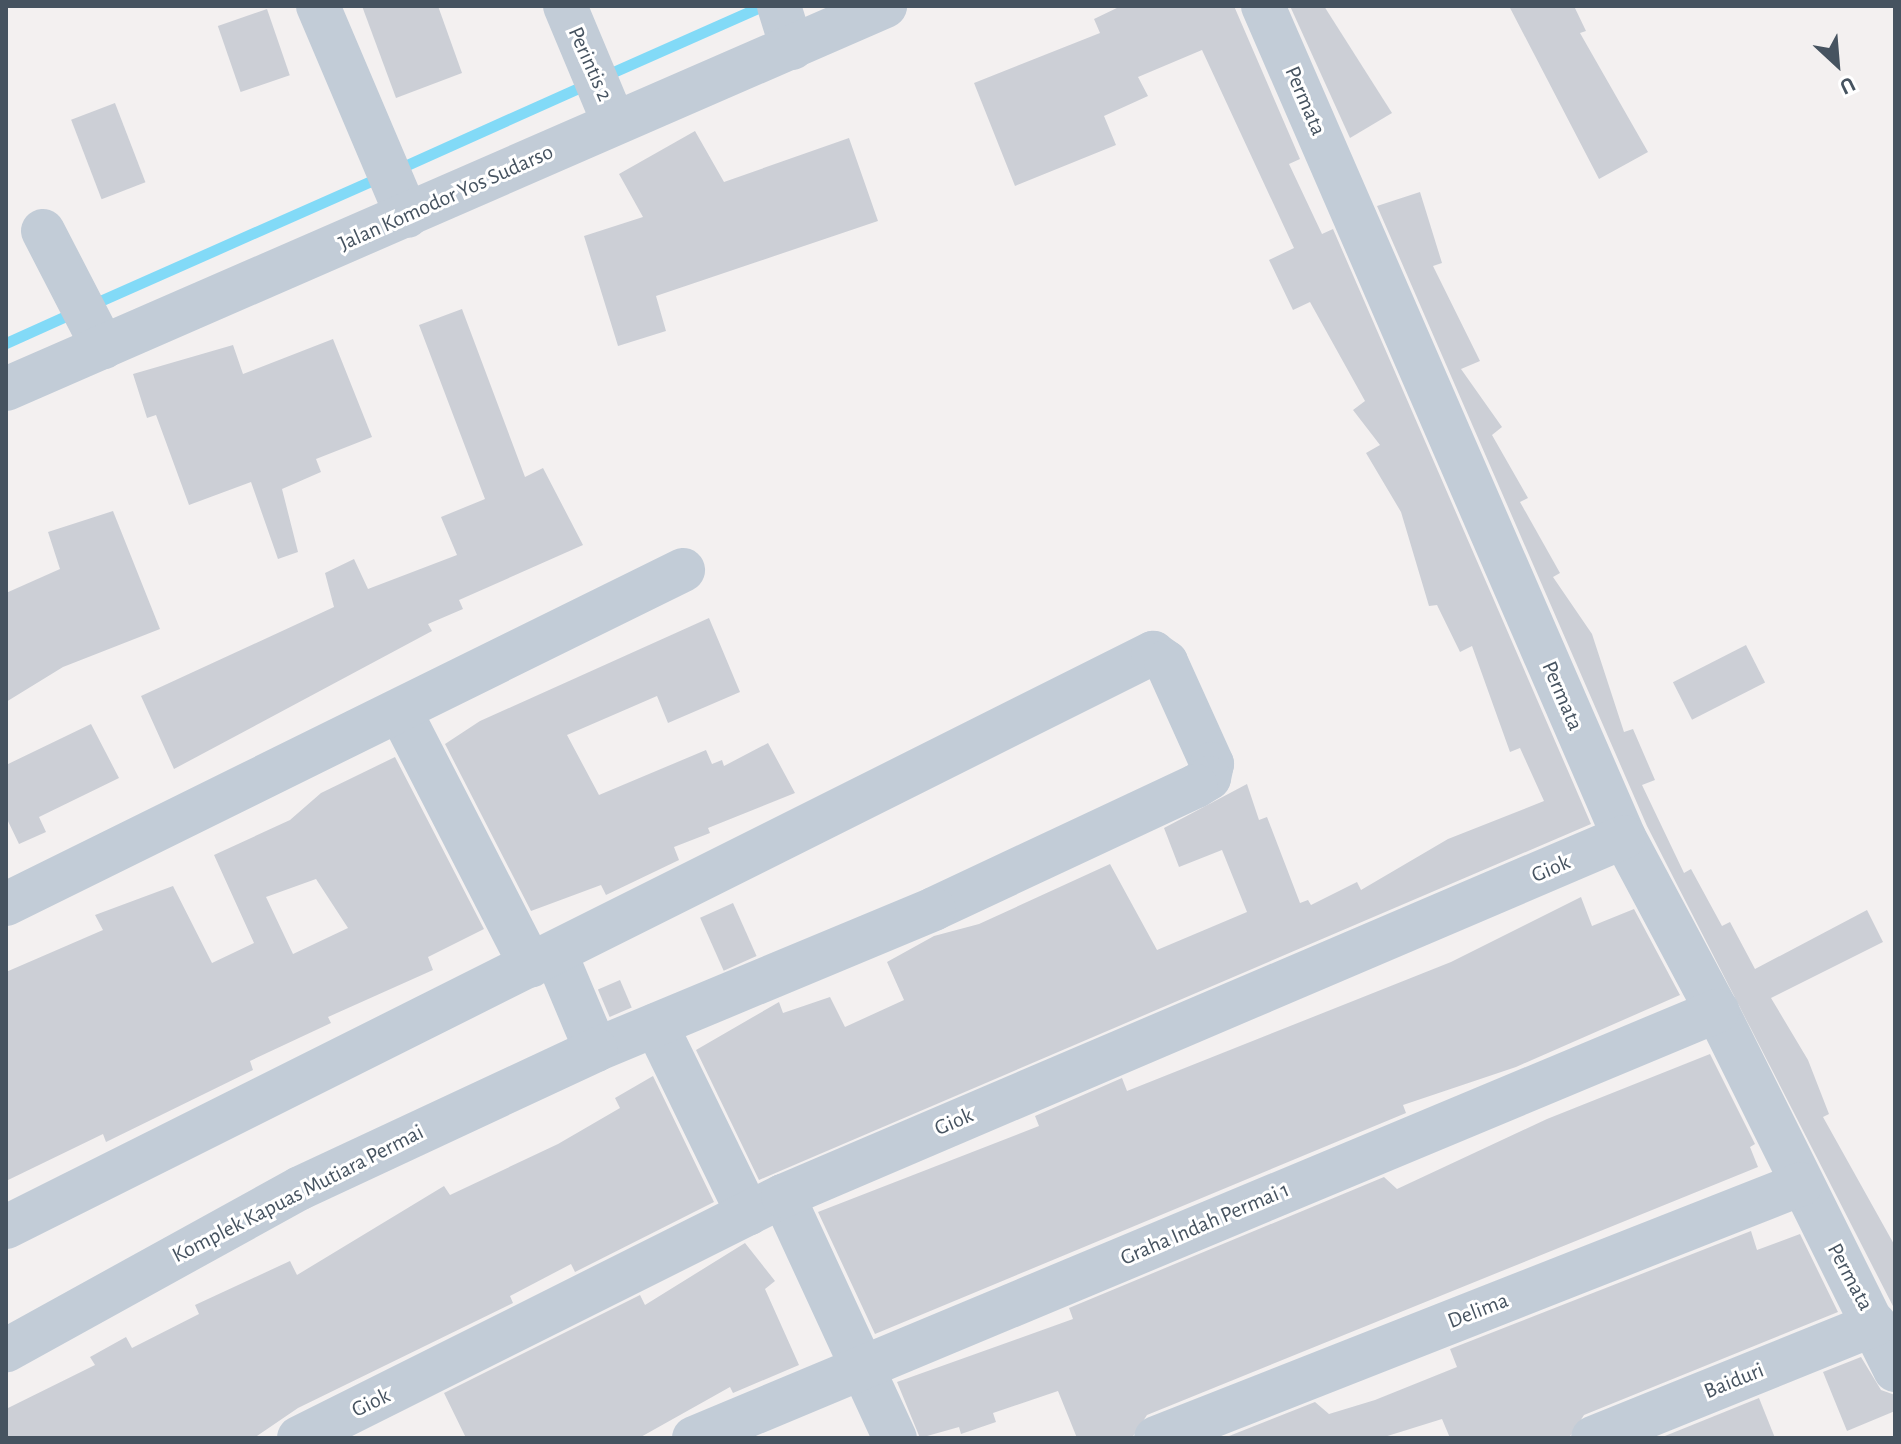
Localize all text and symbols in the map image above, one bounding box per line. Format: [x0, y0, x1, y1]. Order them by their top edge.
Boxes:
street label: Perintis 2 [562, 23, 618, 105]
north arrow [1797, 24, 1877, 104]
street label: Permata [1279, 62, 1331, 140]
text: U [1836, 73, 1859, 99]
street label: Jalan Komodor Yos Sudarso [335, 139, 557, 257]
street label: Permata [1536, 657, 1588, 735]
street label: Giok [1528, 849, 1574, 889]
street label: Giok [931, 1102, 977, 1142]
street label: Komplek Kapuas Mutiara Permai [168, 1119, 428, 1269]
street label: Graha Indah Permai 1 [1117, 1177, 1293, 1271]
street label: Permata [1821, 1239, 1879, 1315]
street label: Delima [1444, 1287, 1512, 1335]
street label: Baiduri [1700, 1357, 1768, 1405]
street label: Giok [348, 1383, 394, 1423]

